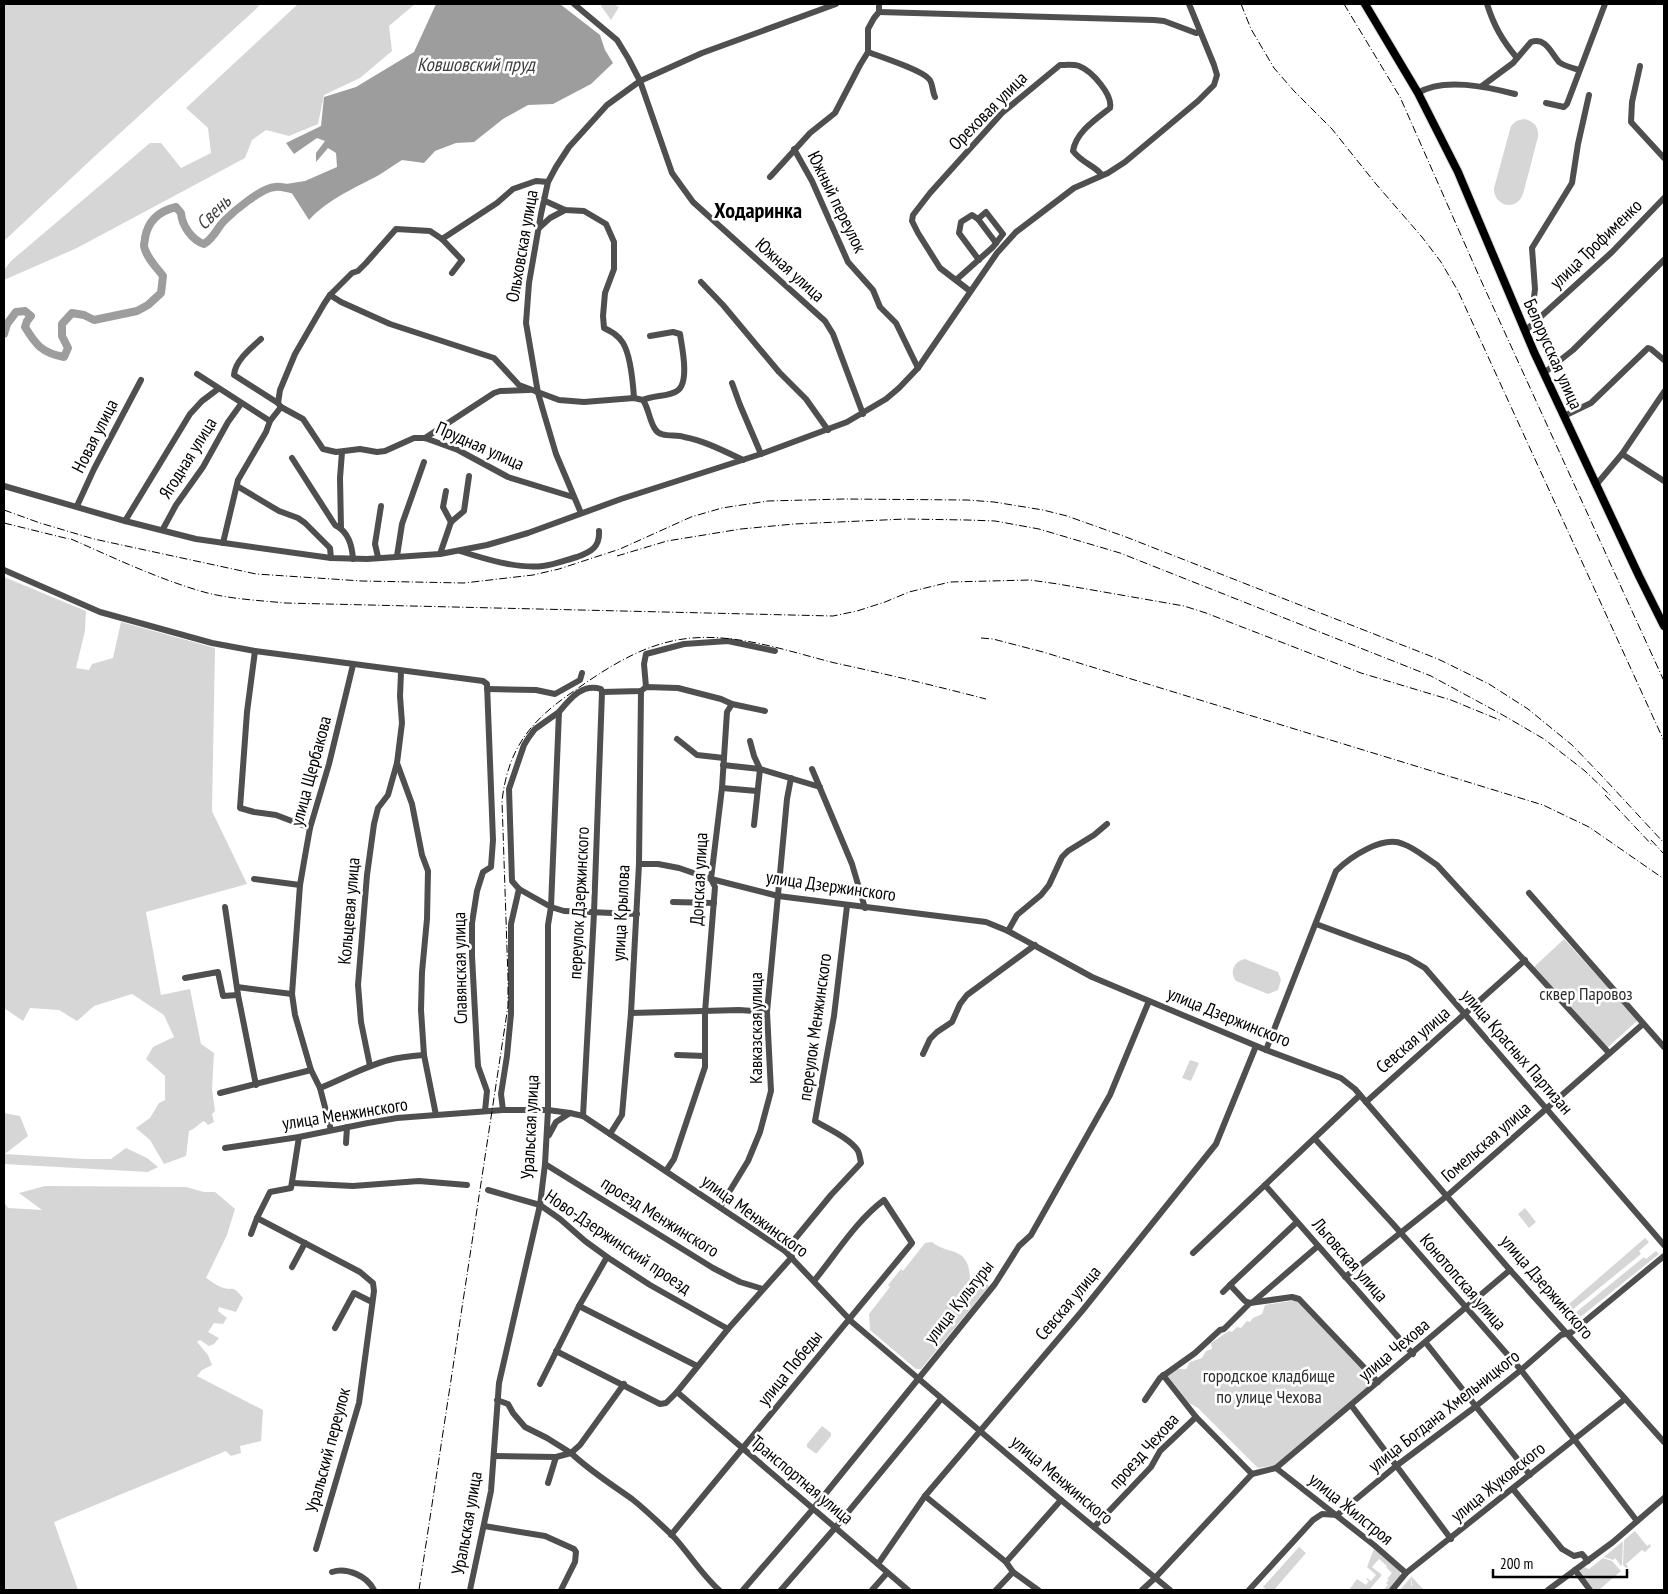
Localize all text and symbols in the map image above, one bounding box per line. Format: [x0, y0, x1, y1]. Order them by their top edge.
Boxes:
water label: Ковшовский пруд [417, 52, 537, 76]
street label: Ореховая улица [944, 67, 1032, 155]
street label: Южный переулок [803, 147, 872, 257]
street label: Ольховская улица [500, 188, 543, 304]
water label: Свень [191, 189, 236, 234]
street label: улица Трофименко [1545, 194, 1647, 293]
district label: Ходаринка [714, 196, 802, 224]
street label: Южная улица [751, 233, 830, 307]
street label: Белорусская улица [1519, 295, 1588, 413]
street label: Новая улица [66, 395, 123, 476]
street label: Ягодная улица [154, 413, 222, 503]
street label: Прудная улица [433, 416, 528, 475]
street label: улица Щербакова [285, 713, 336, 828]
street label: переулок Дзержинского [563, 826, 594, 980]
street label: Донская улица [685, 832, 712, 926]
street label: Кольцевая улица [332, 856, 365, 965]
street label: улица Крылова [606, 864, 635, 962]
street label: улица Дзержинского [765, 865, 898, 906]
street label: Славянская улица [447, 912, 472, 1024]
street label: переулок Менжинского [793, 952, 836, 1102]
street label: Кавказская улица [744, 972, 767, 1084]
street label: улица Дзержинского [1164, 981, 1294, 1052]
park label: сквер Паровоз [1539, 982, 1633, 1005]
street label: улица Красных Партизан [1457, 984, 1578, 1119]
street label: Севская улица [1371, 1001, 1454, 1078]
street label: Уральская улица [515, 1074, 544, 1180]
street label: улица Менжинского [281, 1092, 410, 1135]
street label: Гомельская улица [1436, 1096, 1535, 1187]
street label: улица Менжинского [697, 1169, 813, 1262]
street label: проезд Менжинского [597, 1171, 724, 1262]
street label: Ново-Дзержинский проезд [541, 1184, 696, 1299]
street label: Льговская улица [1307, 1212, 1393, 1307]
street label: Конотопская улица [1415, 1229, 1512, 1335]
street label: улица Дзержинского [1496, 1230, 1599, 1344]
street label: улица Культуры [919, 1255, 998, 1348]
street label: Севская улица [1030, 1261, 1106, 1345]
street label: улица Чехова [1353, 1313, 1434, 1386]
street label: улица Победы [752, 1325, 827, 1410]
street label: улица Богдана Хмельницкого [1363, 1344, 1524, 1477]
park label: городское кладбище по улице Чехова [1203, 1364, 1335, 1408]
street label: Уральский переулок [300, 1385, 355, 1515]
street label: проезд Чехова [1104, 1408, 1184, 1493]
street label: Транспортная улица [746, 1430, 858, 1529]
street label: улица Менжинского [1006, 1430, 1118, 1529]
street label: улица Жуковского [1446, 1436, 1550, 1527]
street label: улица Жилстроя [1304, 1467, 1398, 1550]
street label: Уральская улица [446, 1469, 487, 1576]
scale bar [1493, 1546, 1627, 1578]
text: 200 m [1500, 1554, 1533, 1573]

